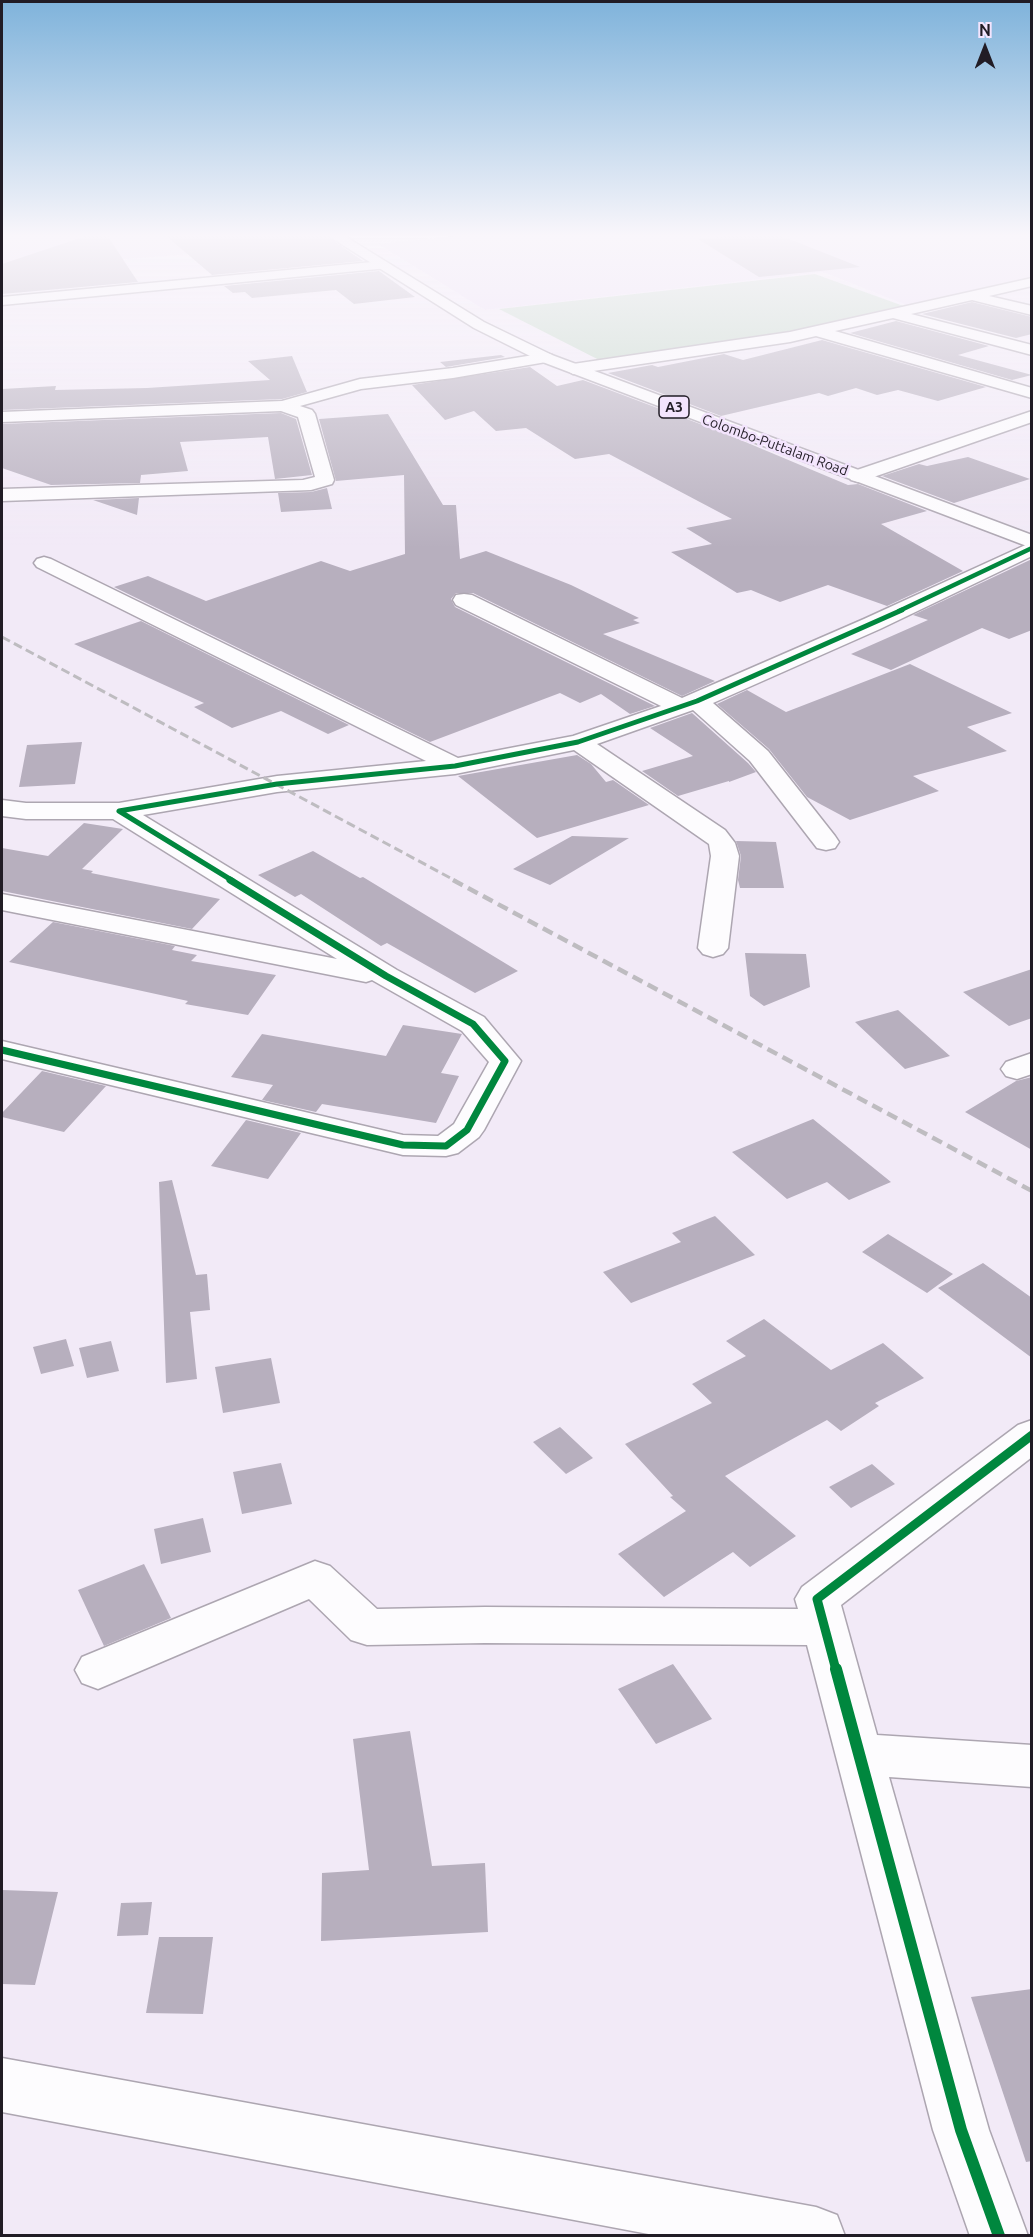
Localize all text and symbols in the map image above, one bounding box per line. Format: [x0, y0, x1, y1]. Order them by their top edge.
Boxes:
north arrow [955, 18, 1015, 78]
text: N [979, 21, 991, 39]
road number: A3 [659, 396, 689, 418]
street label: Colombo-Puttalam Road [700, 411, 850, 479]

